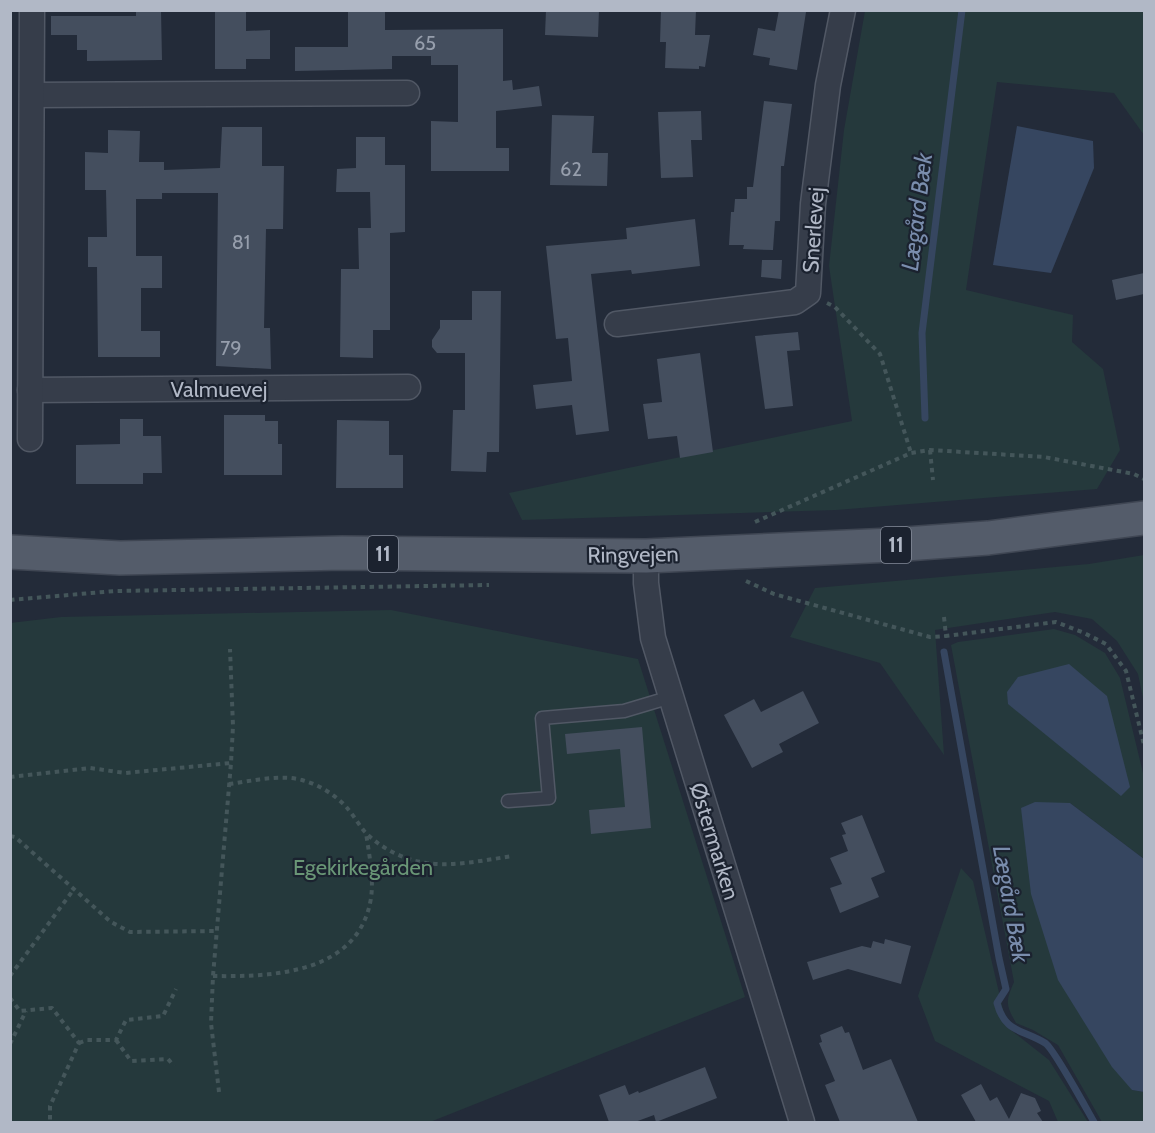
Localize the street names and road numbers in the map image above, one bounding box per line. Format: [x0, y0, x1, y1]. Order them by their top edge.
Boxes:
street label: Snerlevej [797, 186, 830, 274]
street label: Valmuevej [171, 376, 267, 403]
road number: 11 [881, 527, 911, 563]
road number: 11 [368, 536, 398, 572]
street label: Ringvejen [587, 540, 679, 569]
street label: Østermarken [684, 779, 745, 903]

